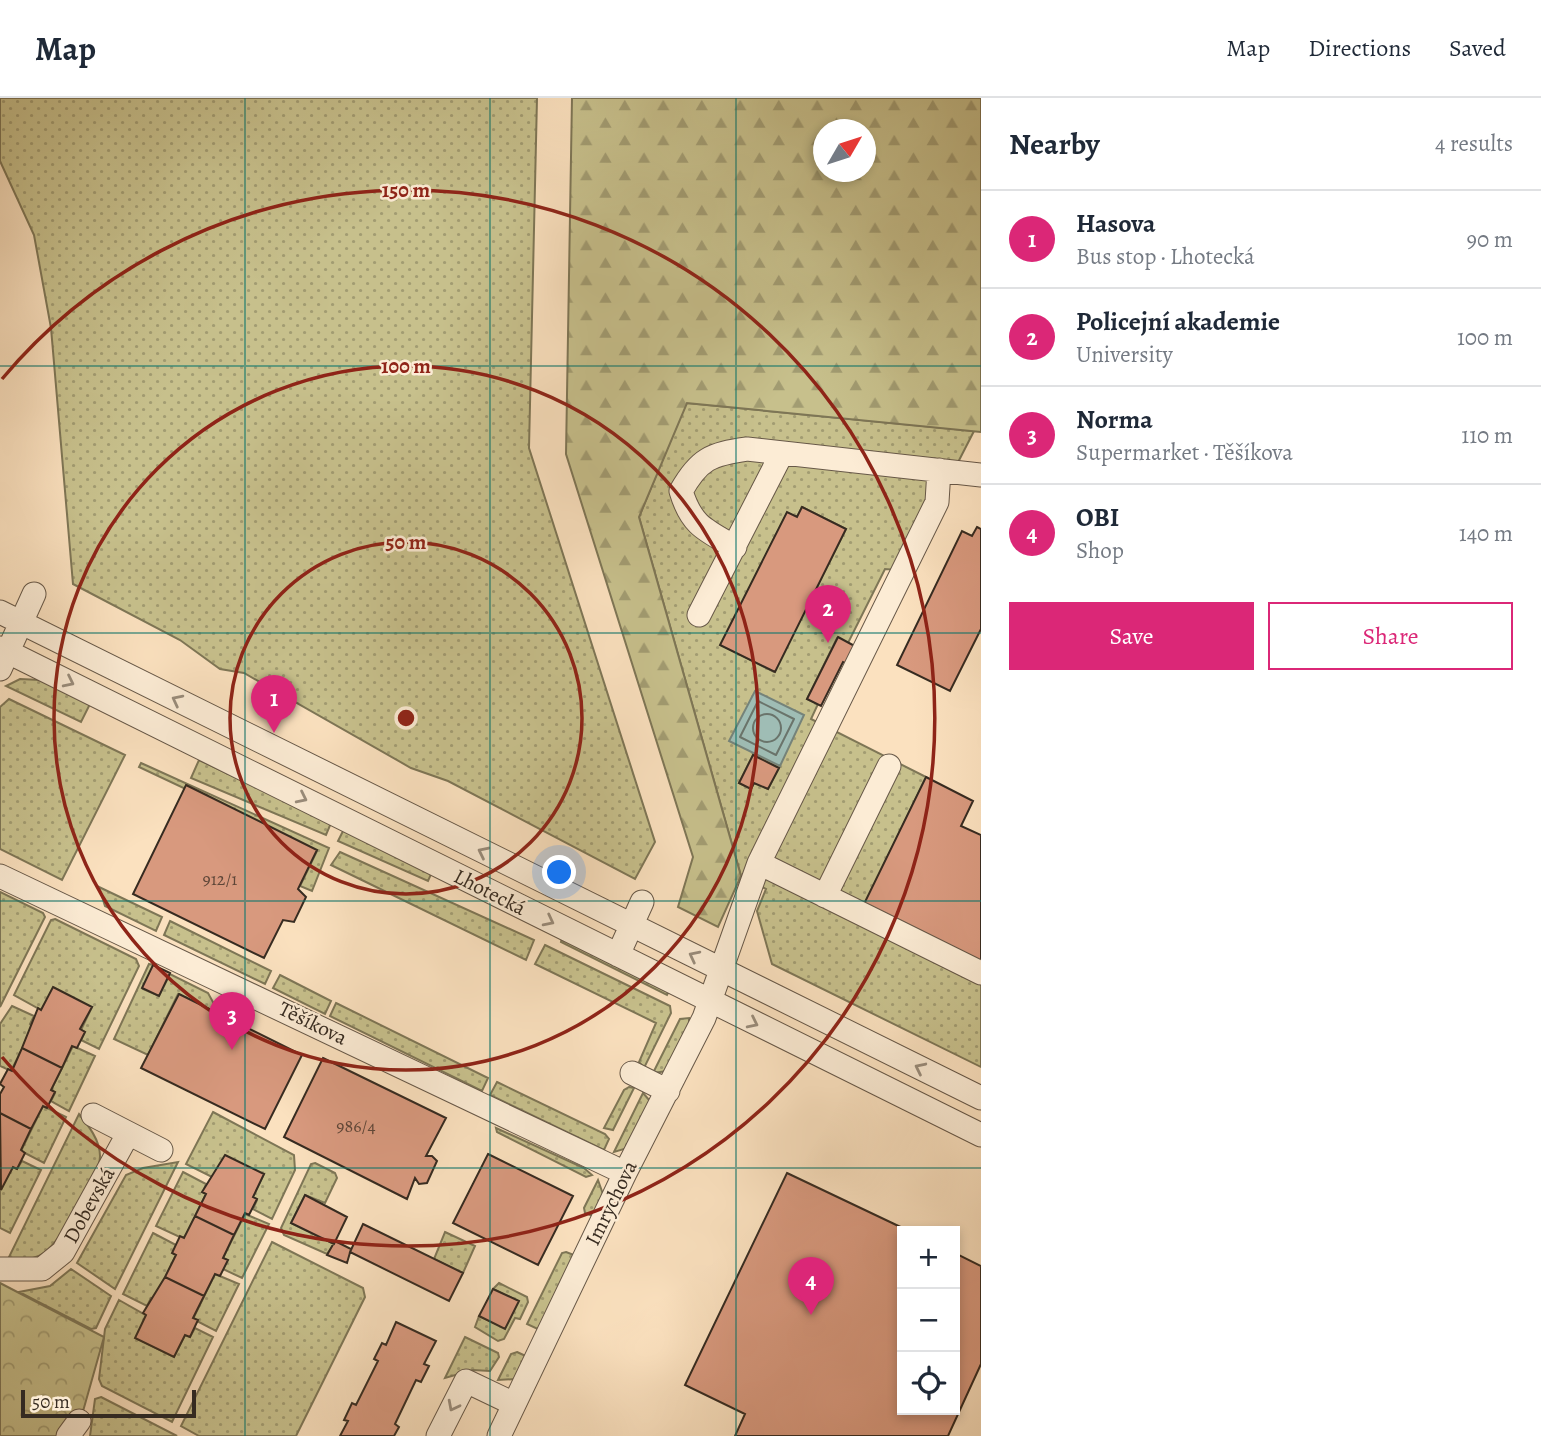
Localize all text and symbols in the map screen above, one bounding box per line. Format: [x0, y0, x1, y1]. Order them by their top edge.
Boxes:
text: Map [35, 26, 96, 71]
text: Map [1226, 32, 1270, 64]
text: Directions [1308, 32, 1411, 64]
text: Saved [1449, 32, 1506, 64]
north arrow [813, 119, 876, 182]
text: Nearby [1009, 124, 1100, 164]
text: 4 results [1435, 128, 1513, 159]
text: 150 m [382, 176, 431, 204]
text: Hasova [1076, 206, 1156, 241]
text: 1 [1028, 224, 1036, 255]
text: 90 m [1467, 224, 1513, 255]
text: Bus stop · Lhotecká [1076, 241, 1255, 272]
text: Policejní akademie [1076, 304, 1280, 339]
text: 2 [1026, 322, 1038, 353]
text: 100 m [1457, 322, 1513, 353]
text: University [1076, 339, 1173, 370]
text: 100 m [381, 352, 431, 380]
text: Norma [1076, 402, 1153, 437]
text: 3 [1027, 420, 1037, 451]
text: 110 m [1461, 420, 1513, 451]
text: Supermarket · Těšíkova [1076, 437, 1293, 468]
text: OBI [1076, 500, 1119, 535]
text: 4 [1027, 518, 1037, 549]
text: 140 m [1459, 518, 1513, 549]
text: 50 m [386, 528, 427, 556]
text: Shop [1076, 535, 1124, 566]
pin: 2 [805, 585, 851, 643]
button: Save [1009, 602, 1254, 670]
button: Share [1268, 602, 1513, 670]
one-way arrow [62, 674, 74, 688]
pin: 1 [251, 675, 297, 733]
one-way arrow [171, 694, 184, 708]
centre of rings [394, 706, 418, 730]
one-way arrow [295, 789, 307, 803]
one-way arrow [478, 846, 490, 860]
your location [542, 855, 576, 889]
street label: Lhotecká [449, 862, 531, 922]
house number: 912/1 [203, 867, 237, 891]
one-way arrow [542, 913, 554, 927]
one-way arrow [689, 950, 701, 964]
pin: 3 [209, 992, 255, 1050]
street label: Těšíkova [274, 994, 352, 1052]
one-way arrow [746, 1014, 758, 1028]
one-way arrow [915, 1062, 927, 1076]
house number: 986/4 [336, 1114, 376, 1138]
street label: Imrychova [578, 1156, 644, 1250]
street label: Dobevská [57, 1162, 121, 1248]
map controls [897, 1226, 960, 1415]
button: + [897, 1226, 960, 1289]
pin: 4 [788, 1257, 834, 1315]
button: − [897, 1289, 960, 1352]
button: locate [897, 1352, 960, 1415]
scale bar [21, 1387, 196, 1419]
text: 50 m [32, 1389, 70, 1415]
one-way arrow [448, 1399, 461, 1412]

